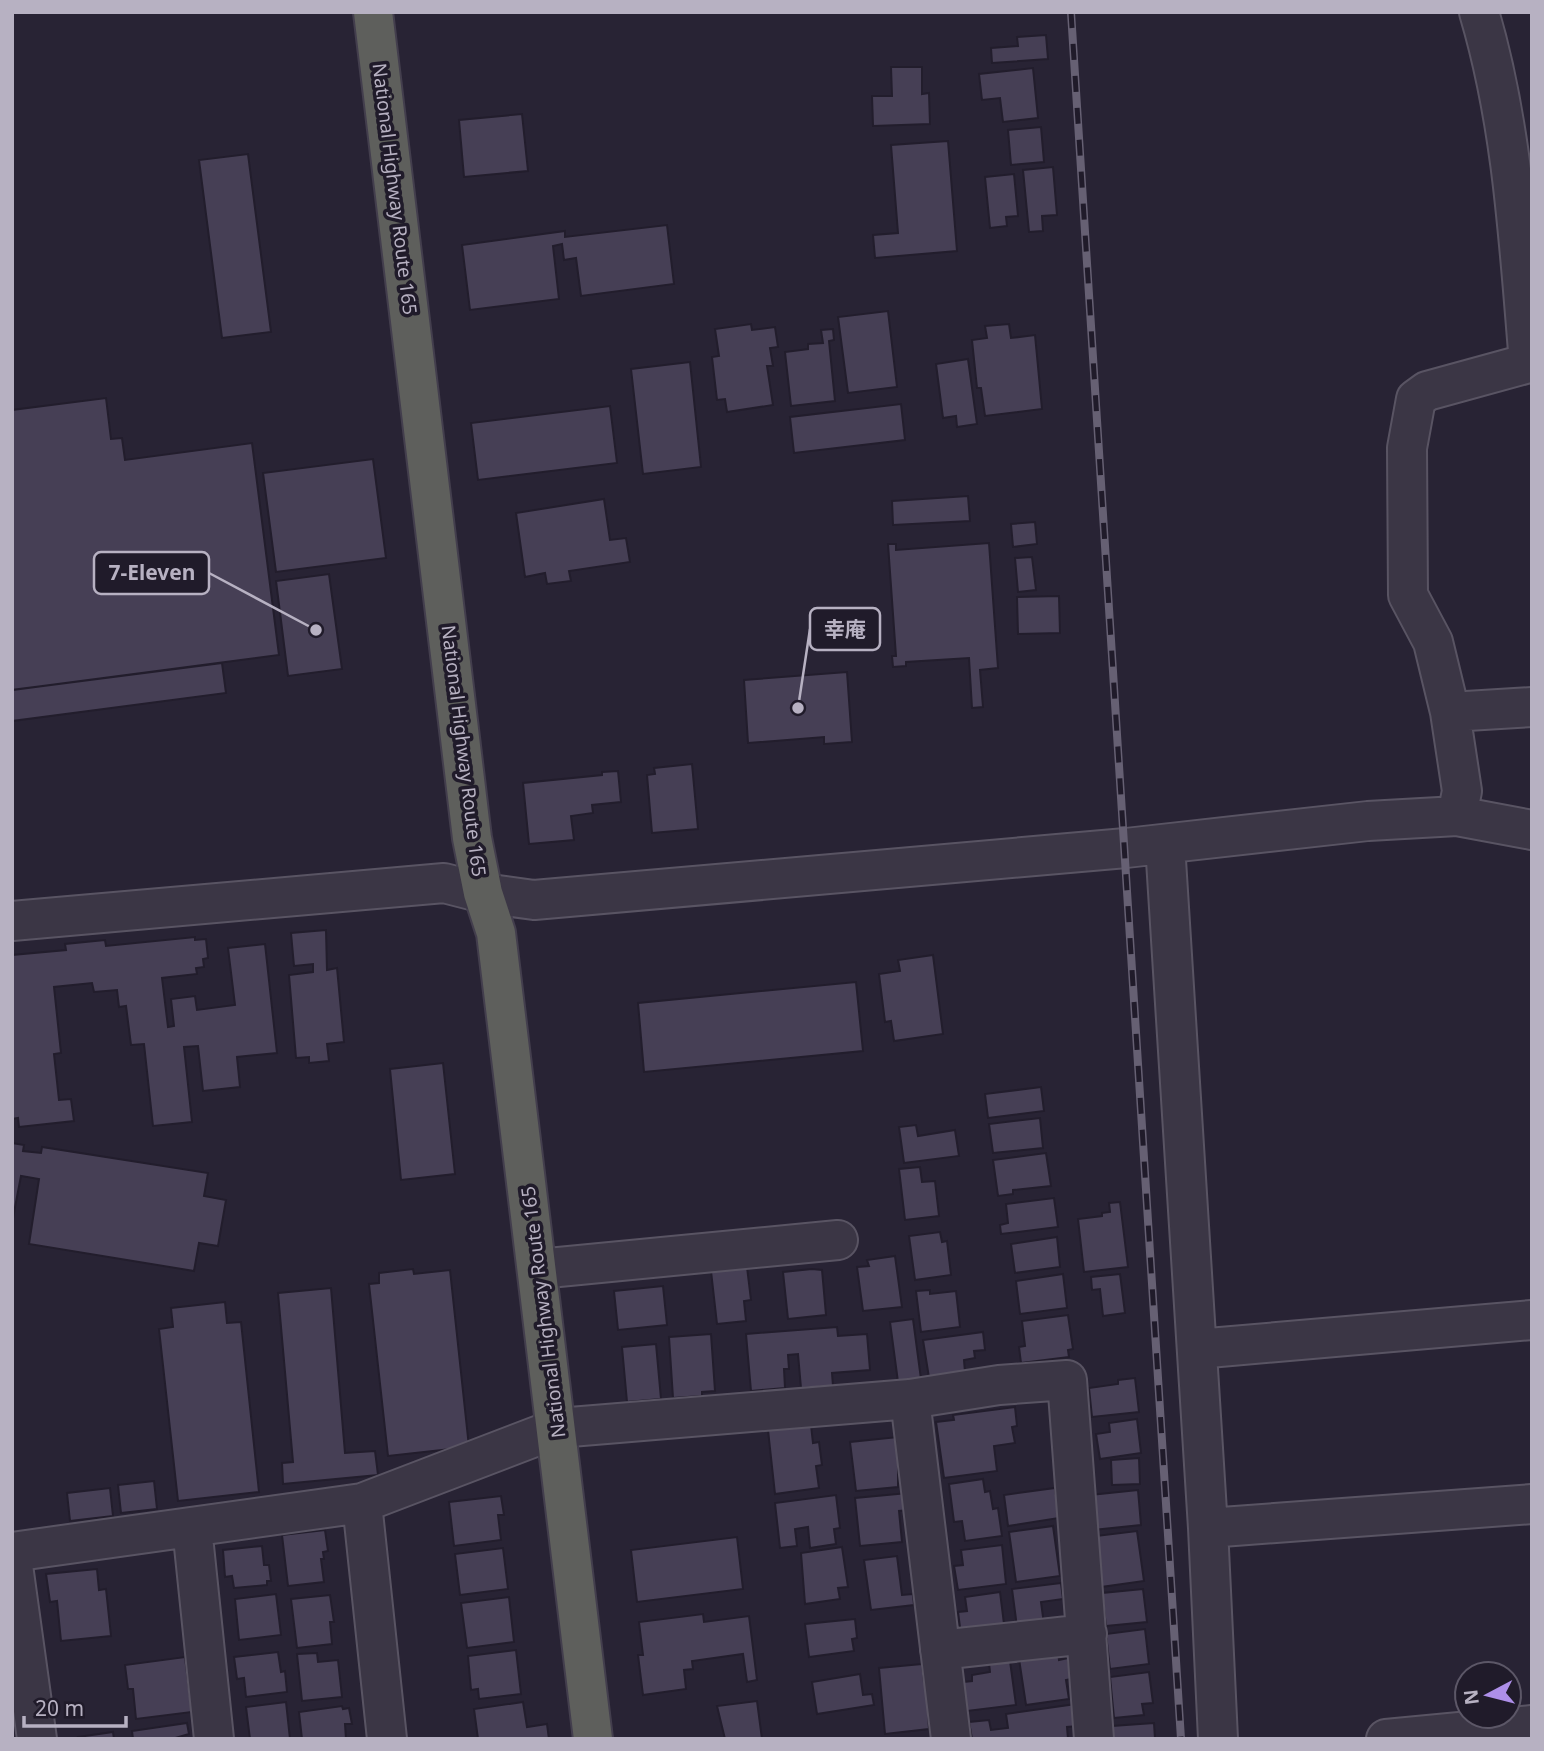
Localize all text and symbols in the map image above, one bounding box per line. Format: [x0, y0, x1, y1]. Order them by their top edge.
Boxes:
street label: National Highway Route 165 [367, 62, 423, 316]
callout: 7-Eleven [94, 552, 209, 594]
text: 7-Eleven [108, 558, 196, 586]
callout: 幸庵 [810, 608, 880, 650]
text: 幸庵 [824, 615, 866, 643]
street label: National Highway Route 165 [436, 624, 492, 878]
street label: National Highway Route 165 [515, 1185, 571, 1439]
north arrow [1453, 1660, 1523, 1730]
scale bar [24, 1684, 126, 1728]
text: N [1457, 1688, 1485, 1706]
text: 20 m [35, 1694, 84, 1722]

